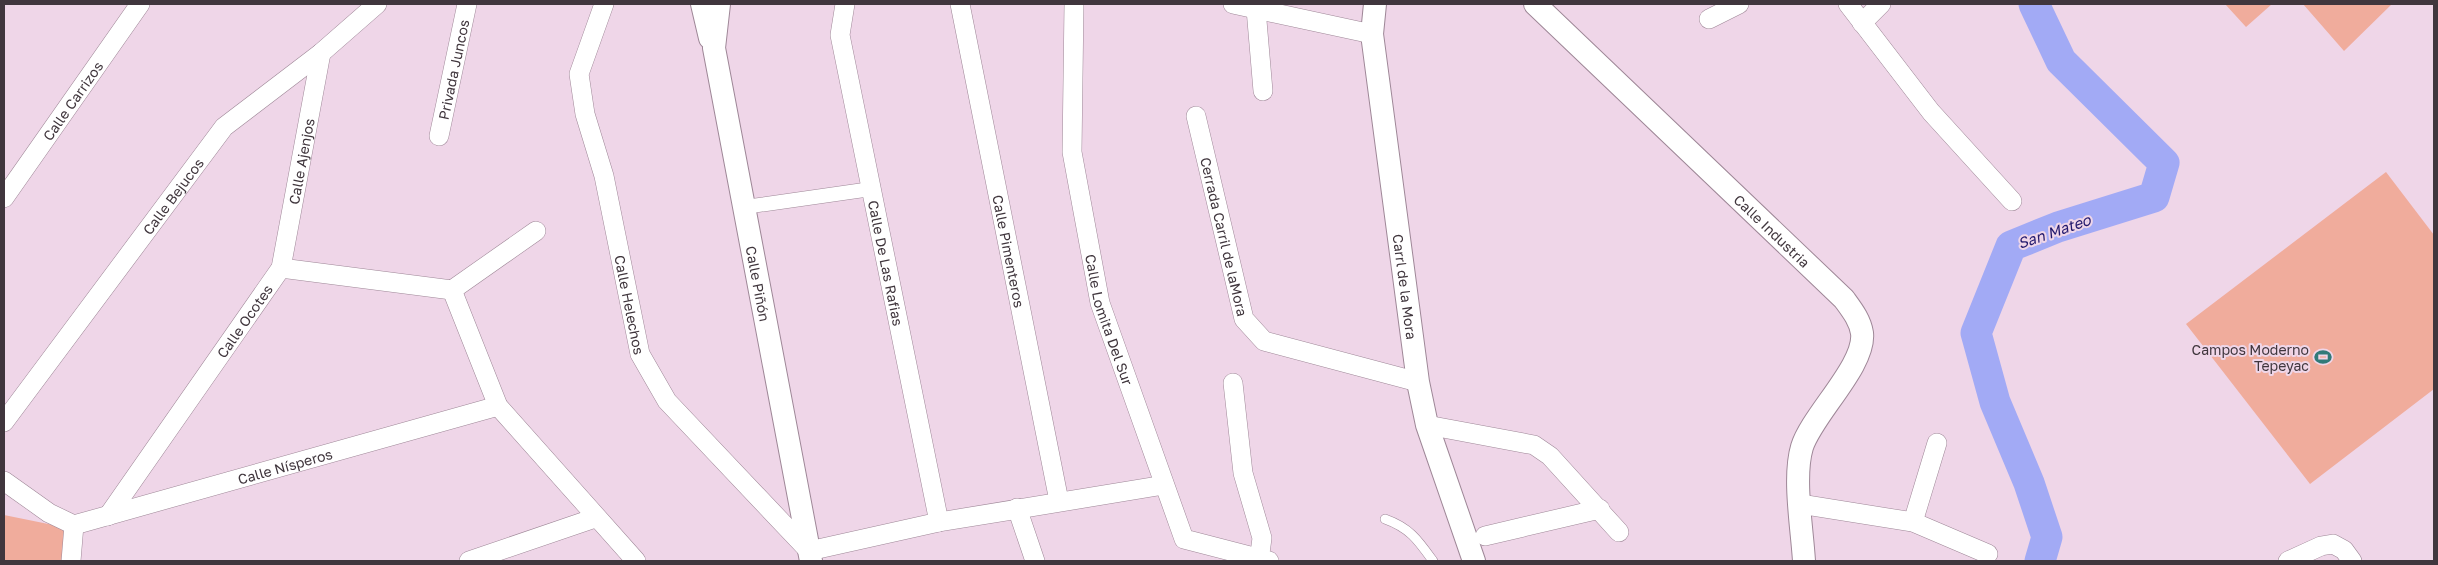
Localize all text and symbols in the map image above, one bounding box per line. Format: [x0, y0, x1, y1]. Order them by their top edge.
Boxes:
street label: Privada Juncos [434, 18, 472, 121]
street label: Calle Carrizos [39, 58, 106, 144]
street label: Calle Ajenjos [285, 117, 317, 206]
street label: Calle Bejucos [139, 154, 207, 238]
street label: Cerrada Carril de laMora [1198, 155, 1252, 318]
street label: Calle Industria [1731, 190, 1814, 271]
street label: Calle Pimenteros [990, 193, 1029, 309]
street label: Calle De Las Rafias [865, 199, 907, 327]
water label: San Mateo [2015, 210, 2094, 252]
street label: Carrl de la Mora [1390, 233, 1421, 340]
street label: Calle Piñón [743, 244, 774, 323]
street label: Calle Helechos [612, 253, 648, 356]
street label: Calle Lomita Del Sur [1083, 253, 1137, 388]
street label: Calle Ocotes [213, 281, 276, 361]
place label: Campos Moderno Tepeyac [2192, 341, 2309, 374]
sports icon: Campos Moderno Tepeyac [2313, 347, 2333, 367]
street label: Calle Nísperos [236, 444, 334, 487]

